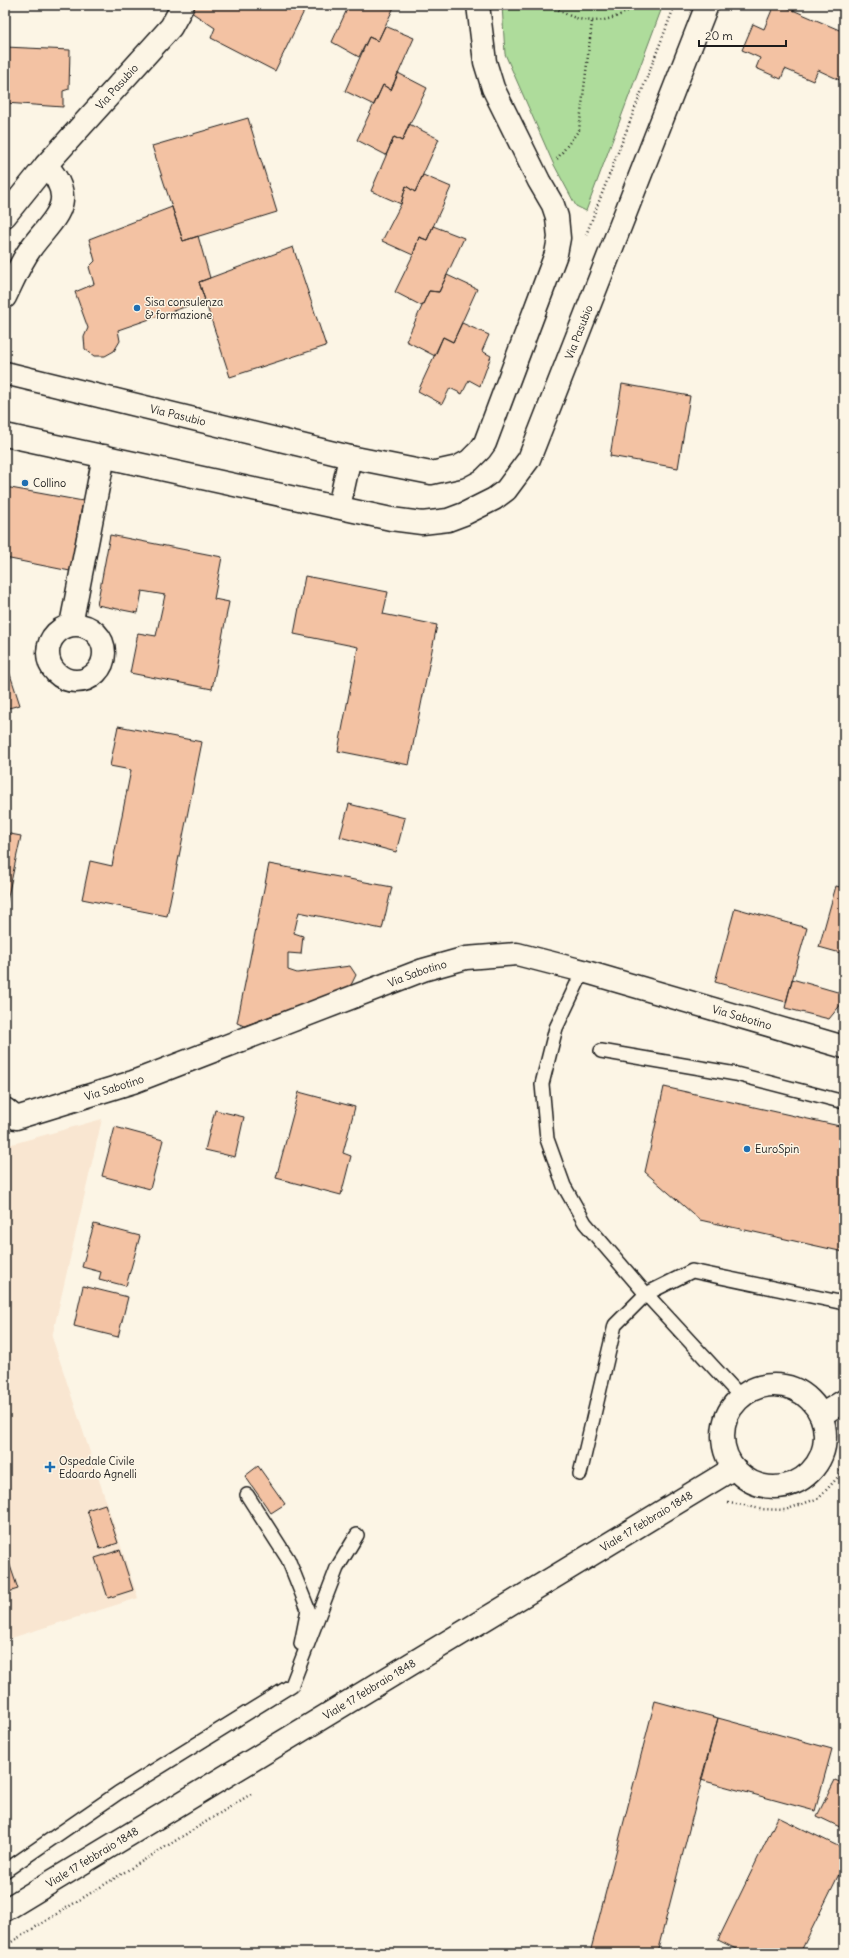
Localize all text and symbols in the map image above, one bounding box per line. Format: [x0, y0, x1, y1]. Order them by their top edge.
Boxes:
scale bar [699, 22, 786, 48]
text: 20 m [705, 28, 733, 43]
street label: Via Pasubio [93, 61, 141, 113]
place label: Sisa consulenza & formazione [145, 295, 223, 322]
marker: Sisa consulenza & formazione [132, 303, 142, 313]
street label: Via Pasubio [562, 303, 596, 361]
street label: Via Pasubio [149, 402, 207, 429]
place label: Collino [33, 476, 66, 490]
marker: Collino [20, 478, 30, 488]
street label: Via Sabotino [386, 957, 448, 990]
street label: Via Sabotino [710, 1002, 773, 1033]
street label: Via Sabotino [83, 1071, 146, 1104]
place label: EuroSpin [755, 1142, 799, 1156]
marker: EuroSpin [742, 1144, 752, 1154]
place label: Ospedale Civile Edoardo Agnelli [59, 1454, 137, 1481]
marker: Ospedale Civile Edoardo Agnelli [44, 1461, 56, 1473]
street label: Viale 17 febbraio 1848 [597, 1488, 695, 1555]
street label: Viale 17 febbraio 1848 [320, 1656, 418, 1723]
street label: Viale 17 febbraio 1848 [43, 1824, 141, 1891]

